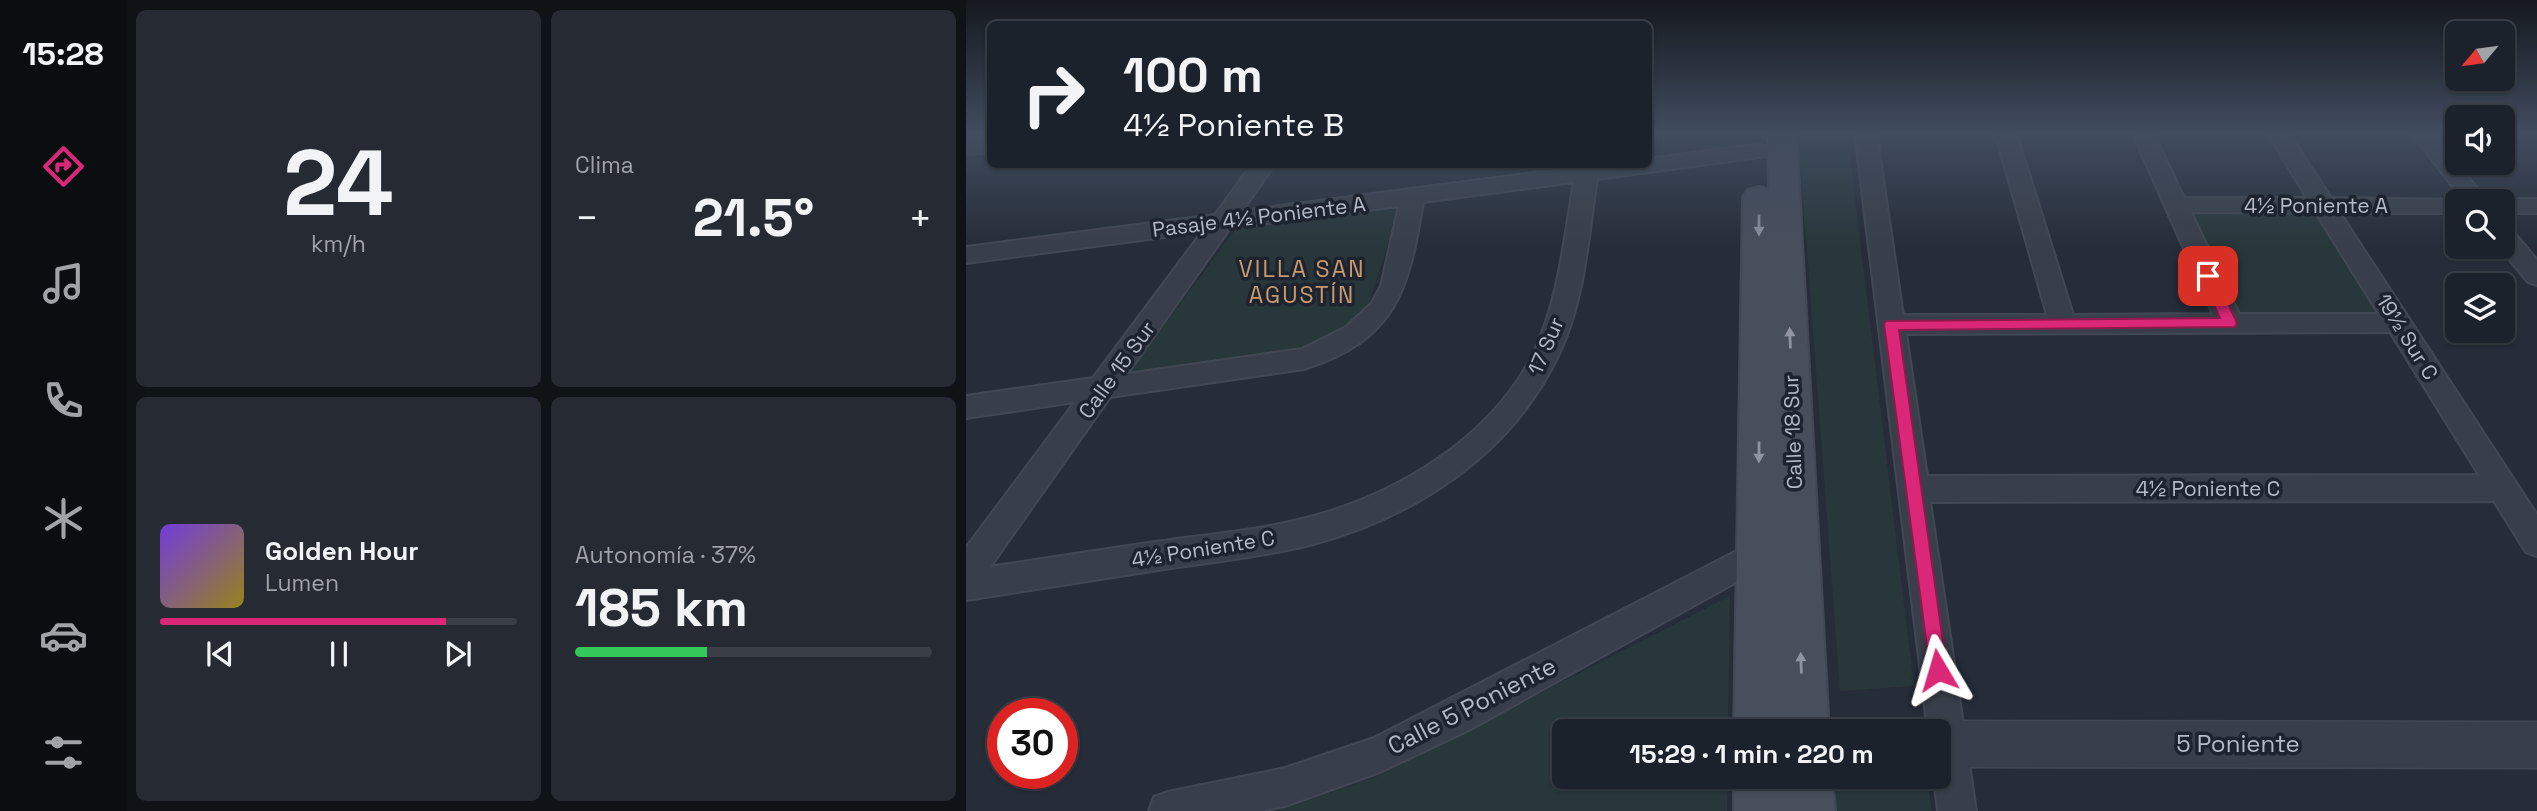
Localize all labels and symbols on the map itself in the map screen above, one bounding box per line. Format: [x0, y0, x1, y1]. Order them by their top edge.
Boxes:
north arrow [2445, 21, 2515, 91]
street label: Pasaje 4½ Poniente A [1151, 190, 1367, 243]
street label: 4½ Poniente A [2244, 192, 2388, 219]
one-way arrow [1753, 214, 1765, 236]
pin [2178, 246, 2238, 306]
district label: VILLA SAN AGUSTÍN [1239, 254, 1365, 310]
street label: 19½ Sur C [2370, 289, 2445, 385]
street label: 17 Sur [1521, 313, 1570, 379]
street label: Calle 15 Sur [1072, 316, 1161, 424]
one-way arrow [1784, 327, 1795, 349]
street label: Calle 18 Sur [1777, 374, 1808, 490]
one-way arrow [1753, 442, 1765, 464]
street label: 4½ Poniente C [2136, 475, 2280, 502]
street label: 4½ Poniente C [1129, 524, 1276, 573]
position arrow [1901, 633, 1975, 707]
street label: Calle 5 Poniente [1382, 650, 1561, 761]
one-way arrow [1796, 652, 1807, 674]
speed limit sign: 30 [987, 698, 1078, 789]
street label: 5 Poniente [2176, 728, 2300, 759]

